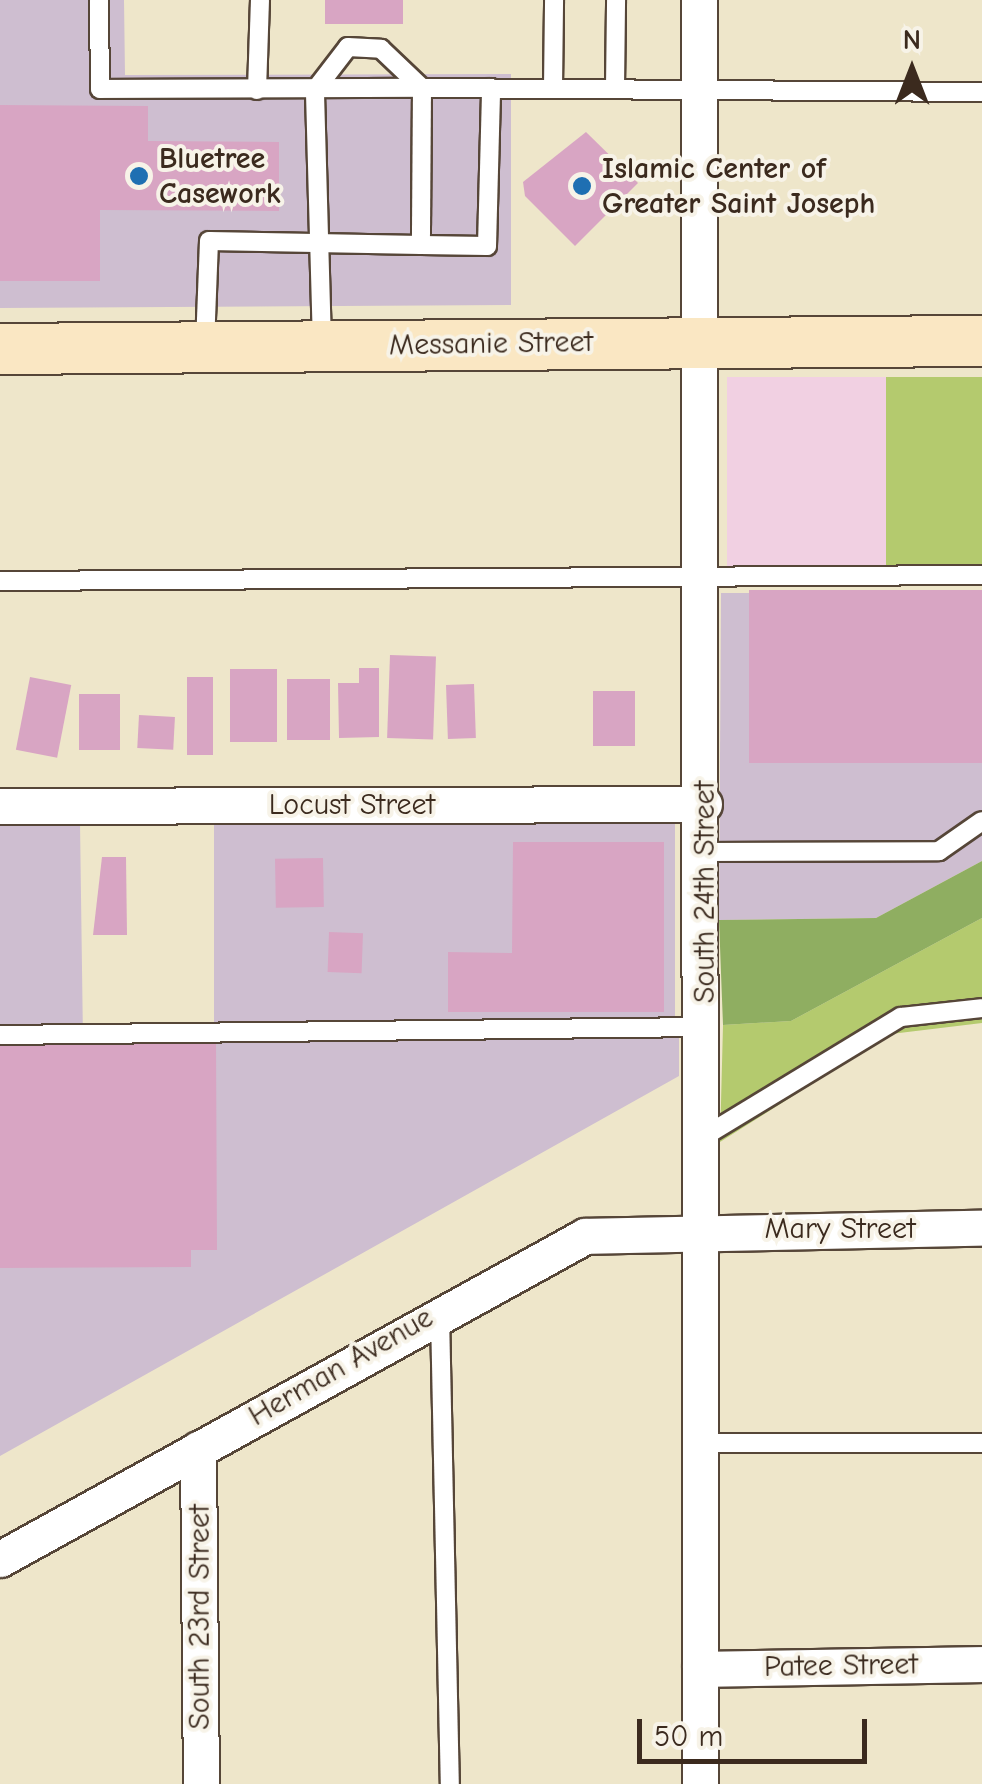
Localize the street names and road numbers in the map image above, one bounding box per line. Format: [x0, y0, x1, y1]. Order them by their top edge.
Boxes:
street label: Messanie Street [389, 324, 593, 364]
street label: South 24th Street [687, 781, 723, 1003]
street label: Locust Street [269, 787, 435, 823]
street label: Mary Street [764, 1211, 916, 1247]
street label: Herman Avenue [242, 1300, 440, 1434]
street label: South 23rd Street [182, 1504, 218, 1730]
street label: Patee Street [764, 1647, 918, 1685]

